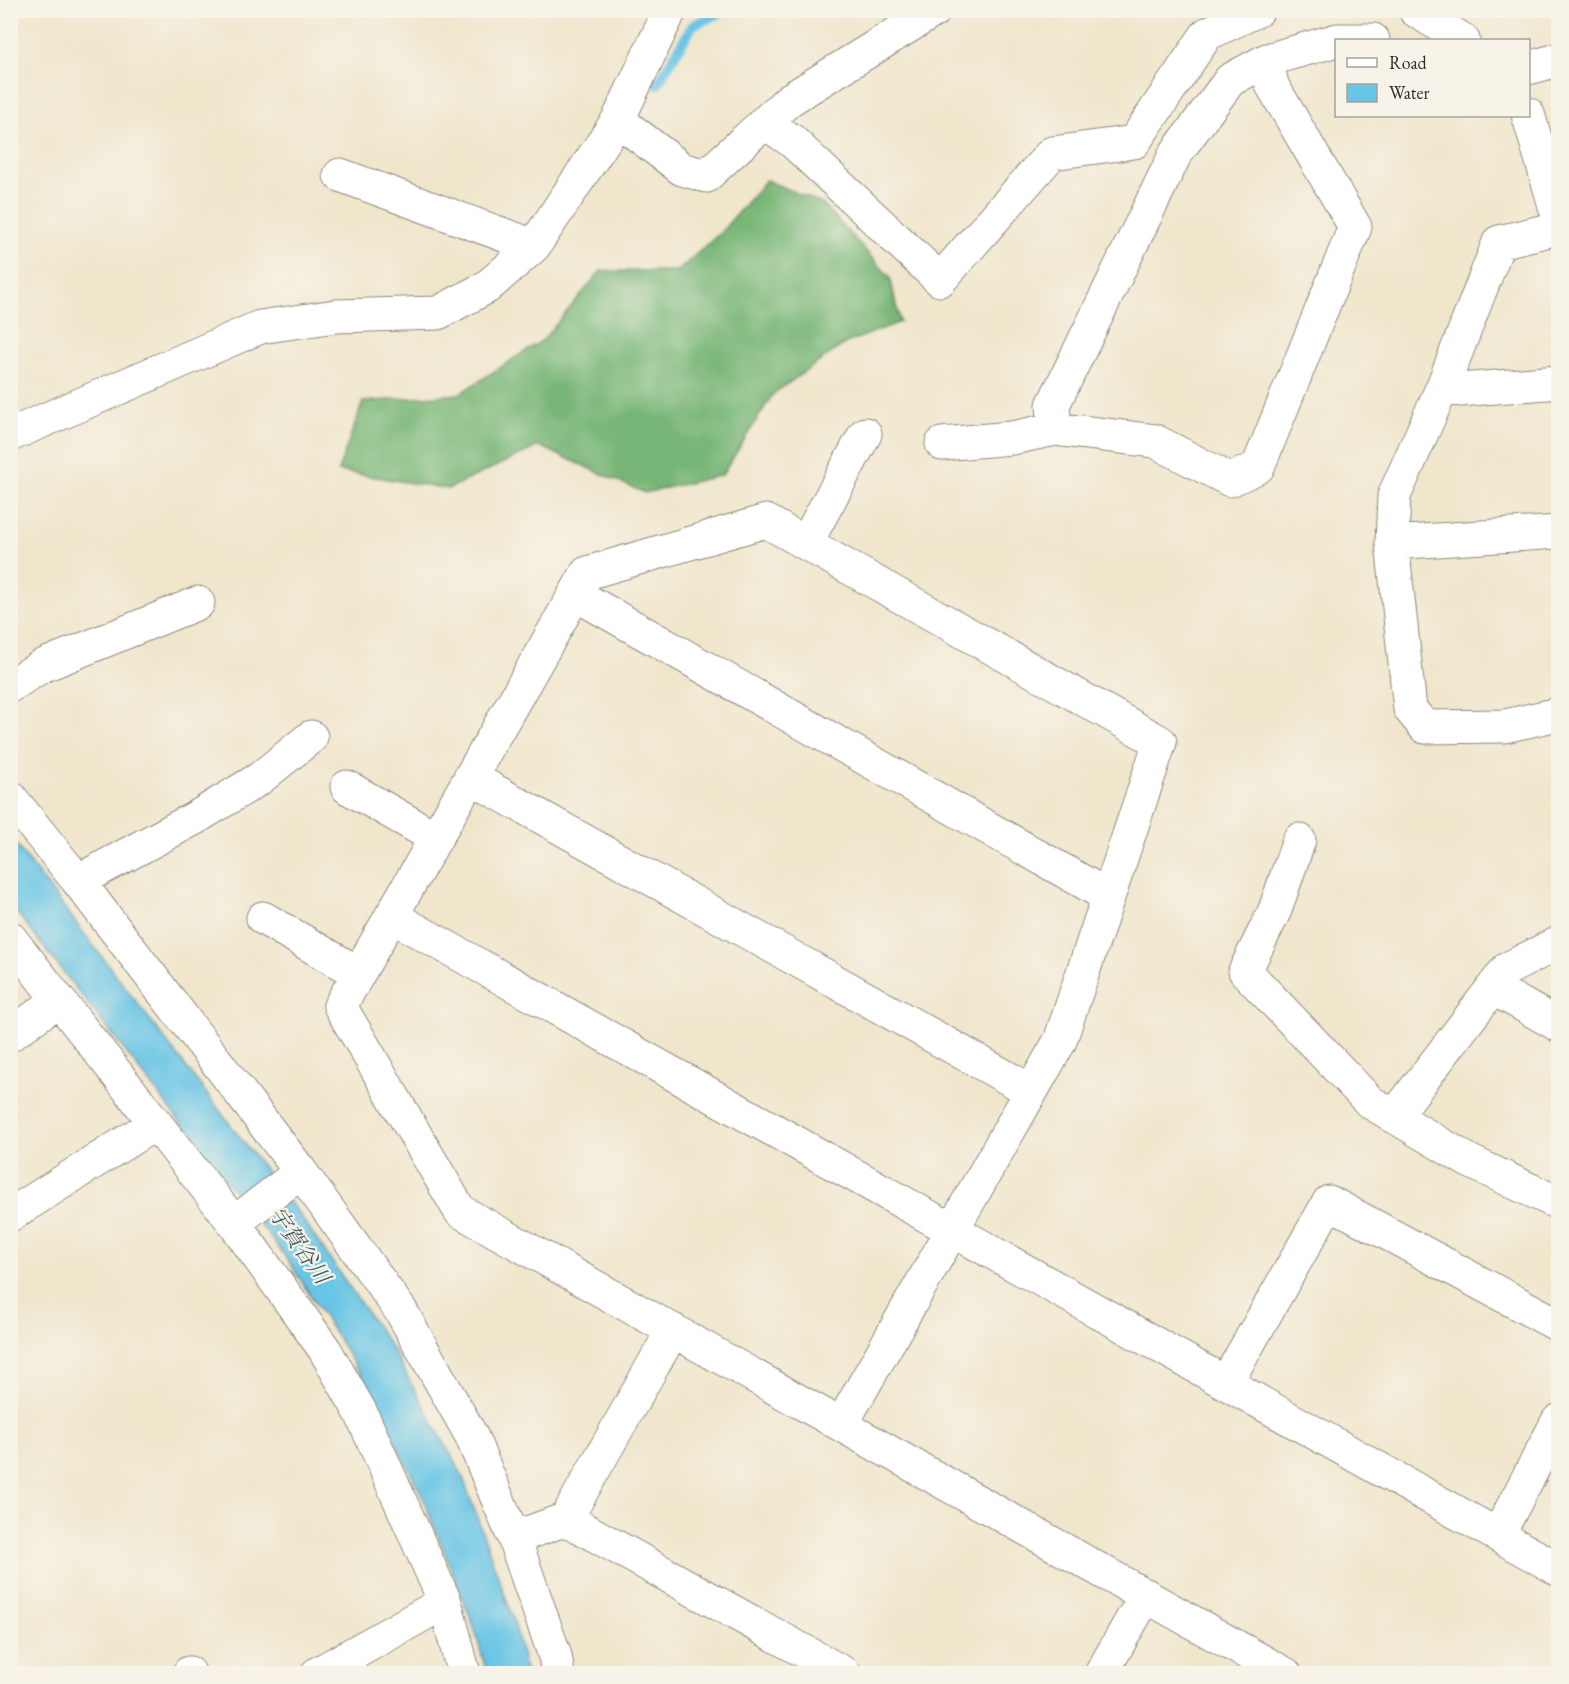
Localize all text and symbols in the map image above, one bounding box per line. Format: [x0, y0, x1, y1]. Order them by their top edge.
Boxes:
legend [1335, 39, 1530, 117]
text: Road [1389, 51, 1428, 74]
text: Water [1389, 81, 1430, 104]
water label: 宇賀谷川 [262, 1201, 338, 1291]

